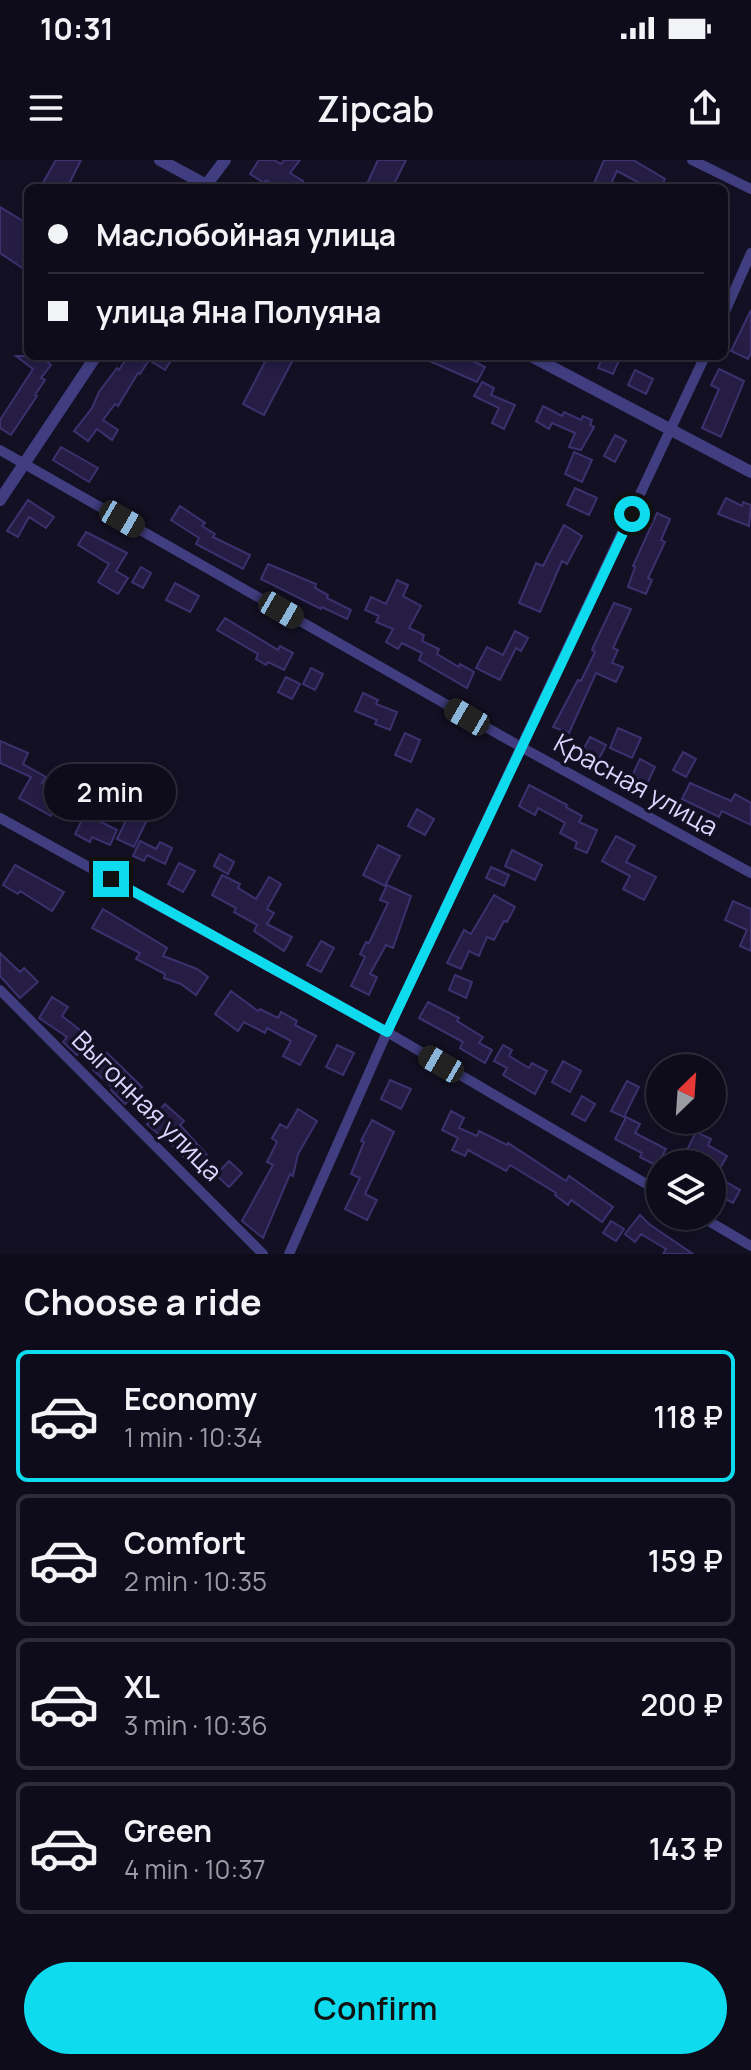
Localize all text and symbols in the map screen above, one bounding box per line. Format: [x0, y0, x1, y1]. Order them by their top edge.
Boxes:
text: 10:31 [40, 8, 114, 49]
text: Zipcab [317, 84, 434, 133]
icon: menu [24, 86, 68, 130]
icon: share [683, 86, 727, 130]
text: Маслобойная улица [96, 214, 396, 255]
text: улица Яна Полуяна [96, 291, 381, 332]
route start [614, 496, 650, 532]
car [95, 497, 149, 541]
car [254, 588, 308, 632]
car [440, 695, 494, 739]
street label: Красная улица [548, 724, 725, 844]
callout: 2 min [45, 763, 177, 819]
text: 2 min [77, 774, 143, 810]
route end [93, 861, 129, 897]
street label: Выгонная улица [65, 1022, 231, 1188]
car [414, 1042, 468, 1086]
north arrow [646, 1054, 726, 1134]
map controls [646, 1054, 726, 1230]
button: layers [646, 1150, 726, 1230]
text: Choose a ride [24, 1277, 262, 1326]
text: Economy [124, 1378, 257, 1419]
icon: car [28, 1380, 100, 1452]
text: 118 ₽ [653, 1396, 723, 1437]
text: 1 min · 10:34 [124, 1419, 263, 1455]
text: Comfort [124, 1522, 246, 1563]
icon: car [28, 1524, 100, 1596]
text: 159 ₽ [648, 1540, 723, 1581]
text: 2 min · 10:35 [124, 1563, 267, 1599]
text: XL [124, 1666, 160, 1707]
icon: car [28, 1668, 100, 1740]
text: 200 ₽ [640, 1684, 723, 1725]
text: 3 min · 10:36 [124, 1707, 268, 1743]
text: Green [124, 1810, 212, 1851]
icon: car [28, 1812, 100, 1884]
text: 143 ₽ [649, 1828, 723, 1869]
text: 4 min · 10:37 [124, 1851, 266, 1887]
button: Confirm [24, 1962, 727, 2054]

